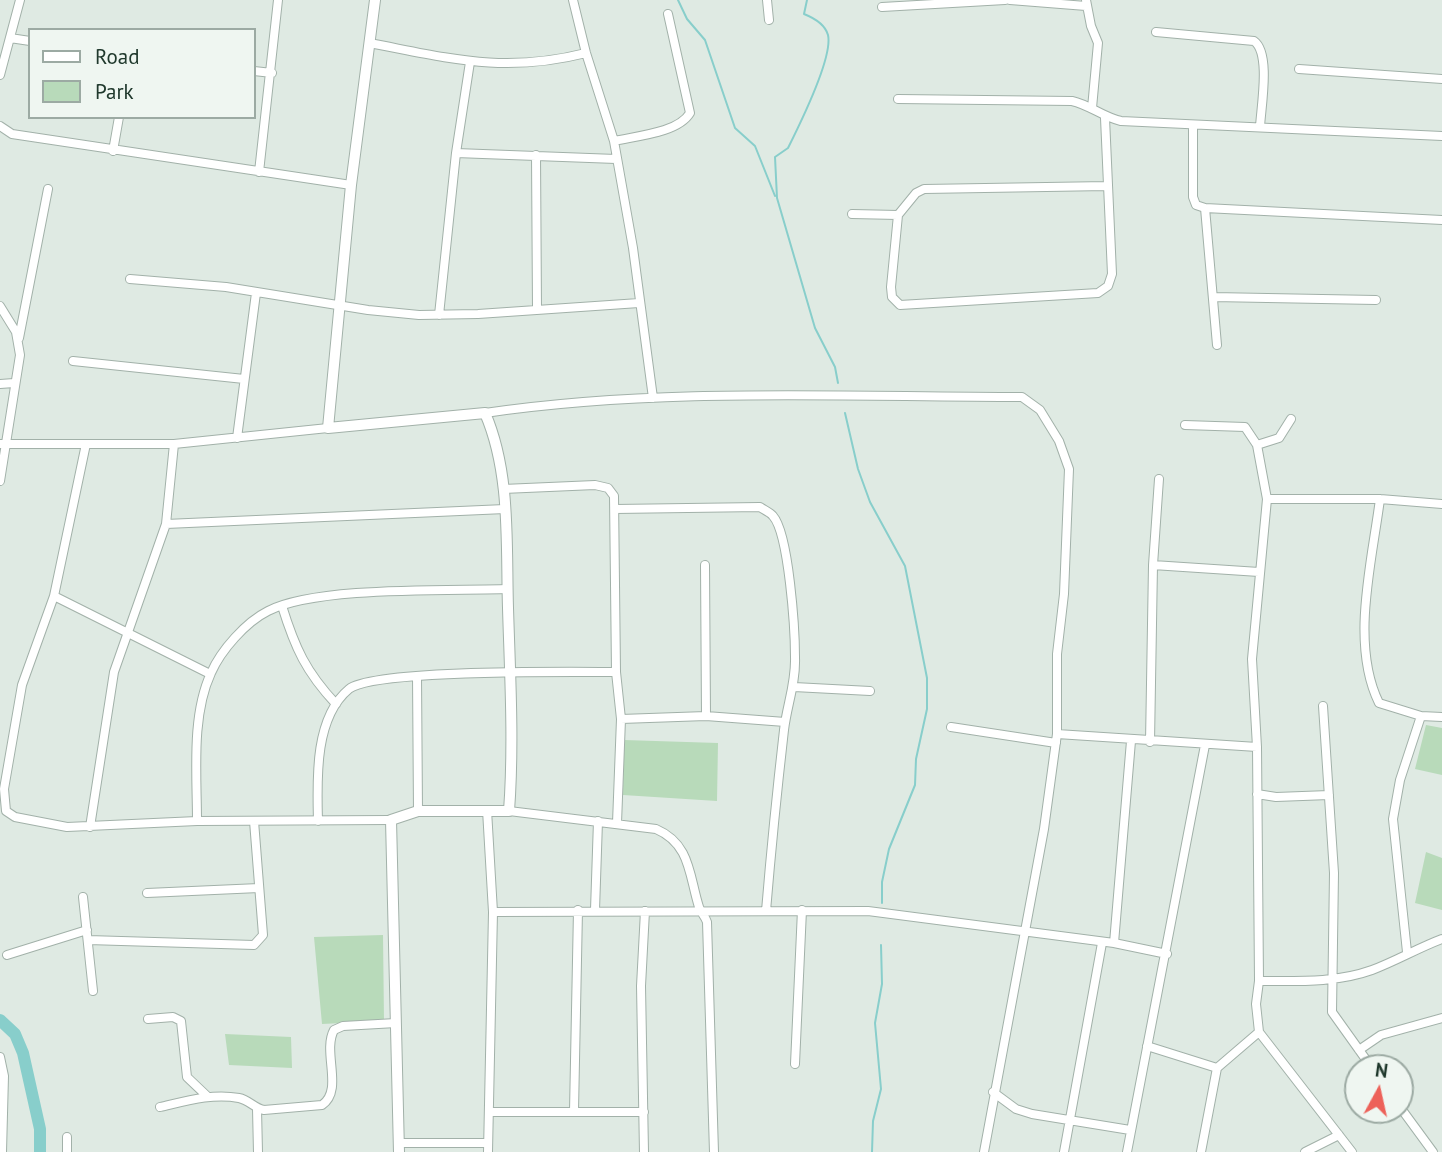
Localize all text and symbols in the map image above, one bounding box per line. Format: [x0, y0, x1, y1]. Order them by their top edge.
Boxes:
legend [28, 28, 256, 119]
text: Road [95, 43, 139, 70]
text: Park [95, 78, 134, 105]
north arrow [1344, 1054, 1414, 1124]
text: N [1374, 1057, 1389, 1083]

